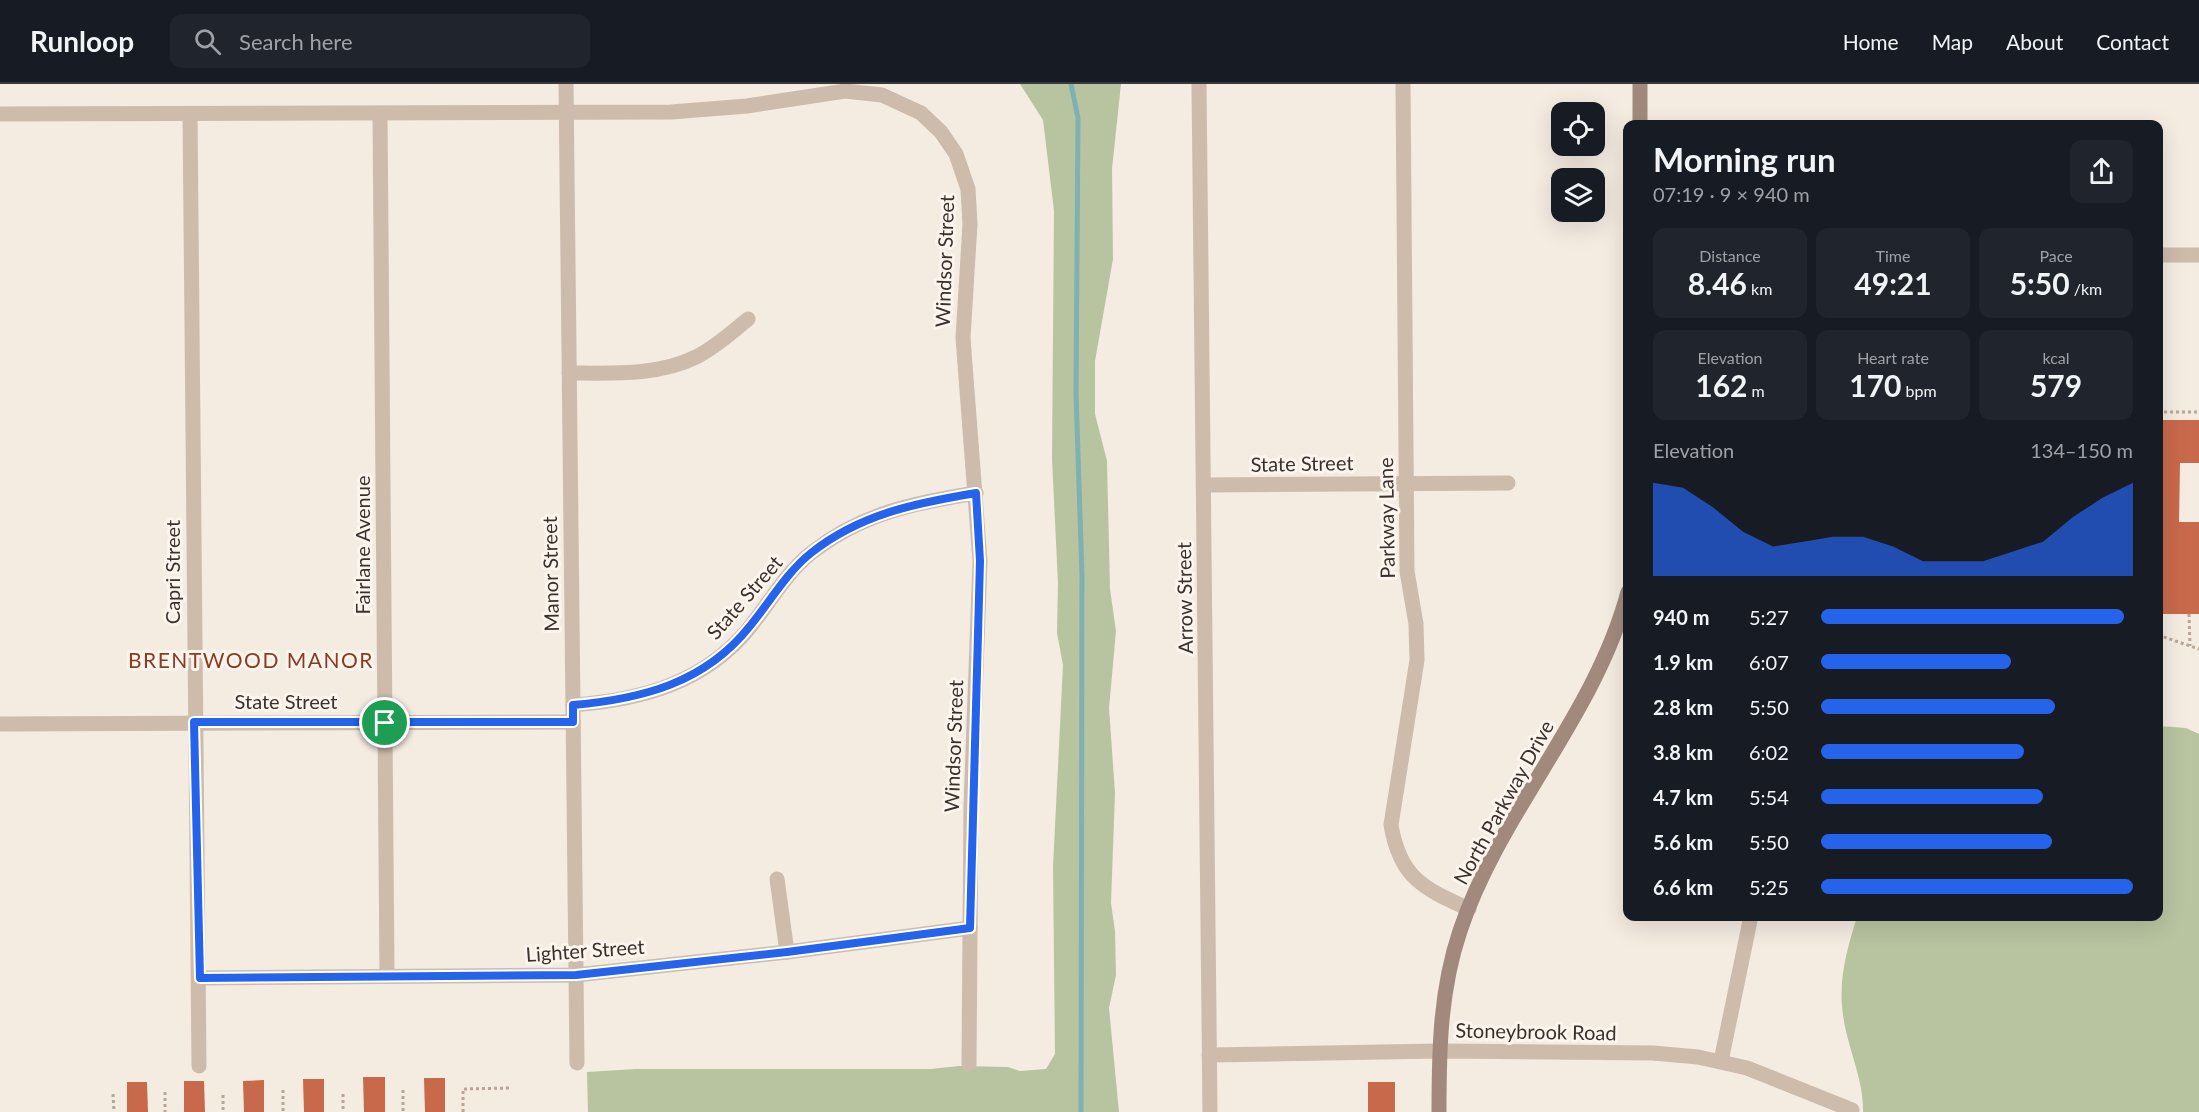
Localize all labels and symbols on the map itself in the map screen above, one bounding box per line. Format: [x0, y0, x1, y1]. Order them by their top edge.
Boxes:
street label: Windsor Street [930, 194, 958, 328]
street label: State Street [1250, 450, 1354, 476]
street label: Parkway Lane [1373, 457, 1399, 579]
street label: Fairlane Avenue [350, 476, 374, 614]
street label: Manor Street [537, 516, 563, 632]
street label: Capri Street [160, 520, 184, 624]
street label: Arrow Street [1171, 542, 1197, 654]
street label: State Street [701, 550, 787, 644]
district label: BRENTWOOD MANOR [128, 647, 374, 672]
street label: Windsor Street [939, 679, 967, 813]
street label: State Street [235, 689, 337, 713]
pin [359, 697, 410, 748]
street label: North Parkway Drive [1448, 716, 1558, 888]
street label: Lighter Street [525, 934, 645, 966]
street label: Stoneybrook Road [1455, 1018, 1617, 1044]

